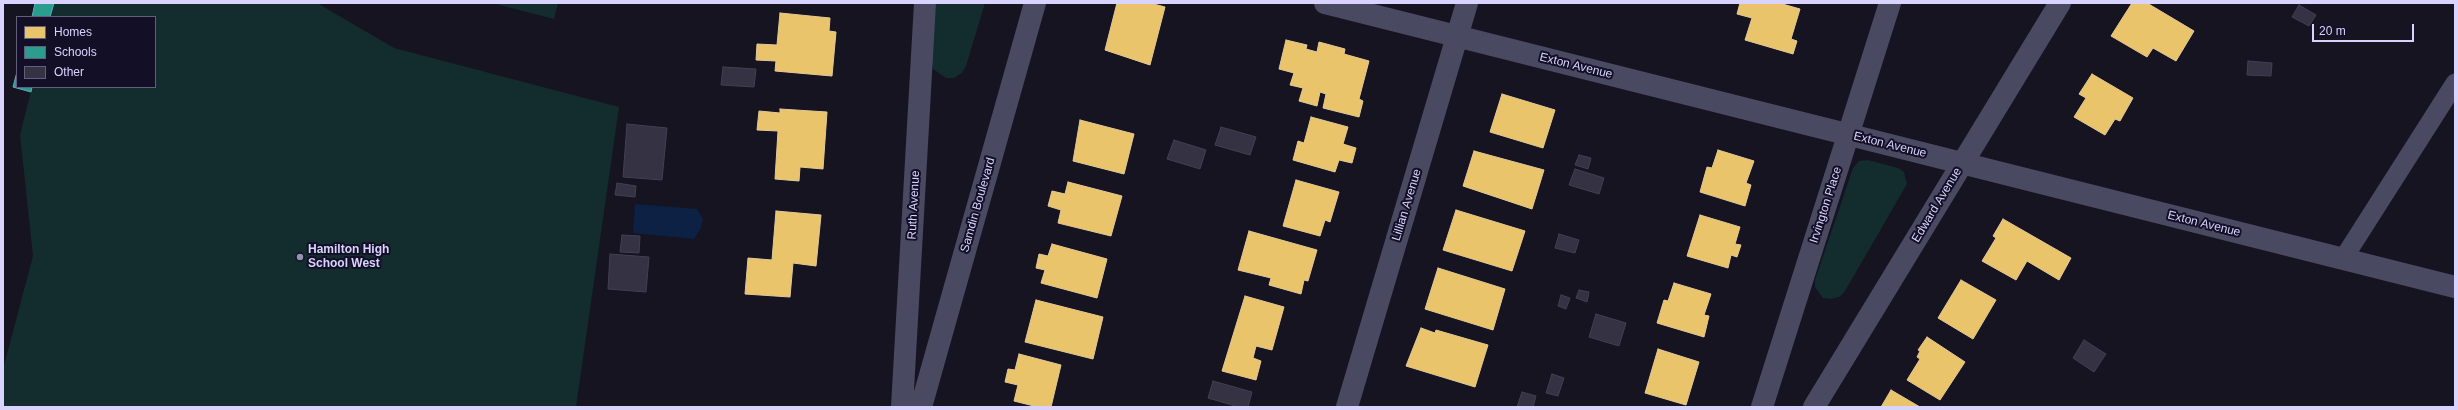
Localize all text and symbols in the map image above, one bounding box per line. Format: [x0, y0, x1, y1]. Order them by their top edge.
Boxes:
legend [16, 16, 156, 88]
scale bar [2314, 16, 2416, 42]
text: 20 m [2319, 24, 2346, 38]
text: Homes [54, 25, 92, 39]
text: Schools [54, 45, 97, 59]
street label: Exton Avenue [1538, 50, 1614, 82]
text: Other [54, 65, 84, 79]
street label: Exton Avenue [1852, 129, 1928, 161]
street label: Samdin Boulevard [958, 156, 998, 254]
street label: Irvington Place [1807, 165, 1845, 245]
street label: Edward Avenue [1909, 165, 1965, 245]
street label: Lillian Avenue [1389, 167, 1425, 243]
street label: Ruth Avenue [905, 170, 923, 240]
street label: Exton Avenue [2166, 208, 2242, 240]
place label: Hamilton High School West [308, 243, 389, 271]
marker: Hamilton High School West [295, 252, 305, 262]

